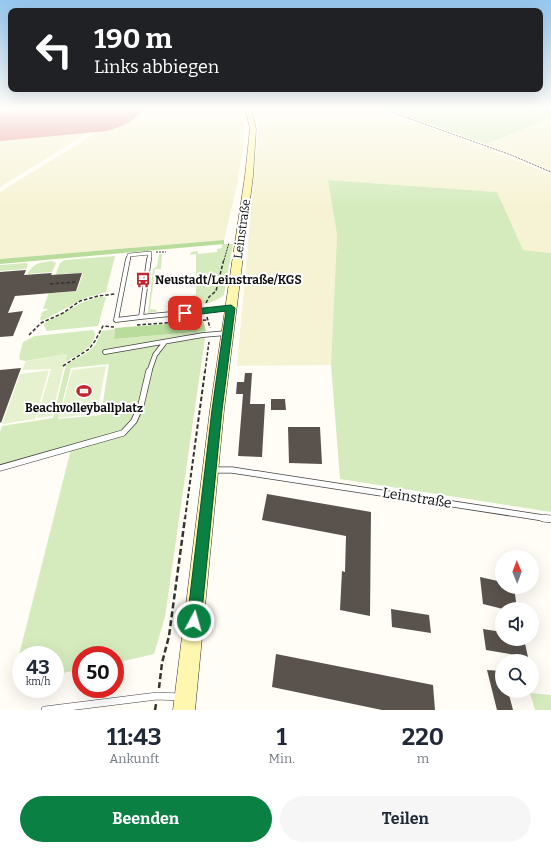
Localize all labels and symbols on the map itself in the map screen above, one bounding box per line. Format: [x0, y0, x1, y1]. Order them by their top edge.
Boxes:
street label: Leinstraße [231, 198, 253, 260]
bus stop icon: Neustadt/Leinstraße/KGS [134, 271, 152, 289]
place label: Neustadt/Leinstraße/KGS [155, 273, 302, 287]
pin [168, 296, 202, 330]
sports icon: Beachvolleyballplatz [75, 382, 93, 400]
place label: Beachvolleyballplatz [25, 401, 143, 415]
street label: Leinstraße [381, 484, 453, 512]
north arrow [495, 550, 539, 594]
position arrow [173, 600, 215, 642]
speed limit sign: 50 [72, 646, 124, 698]

